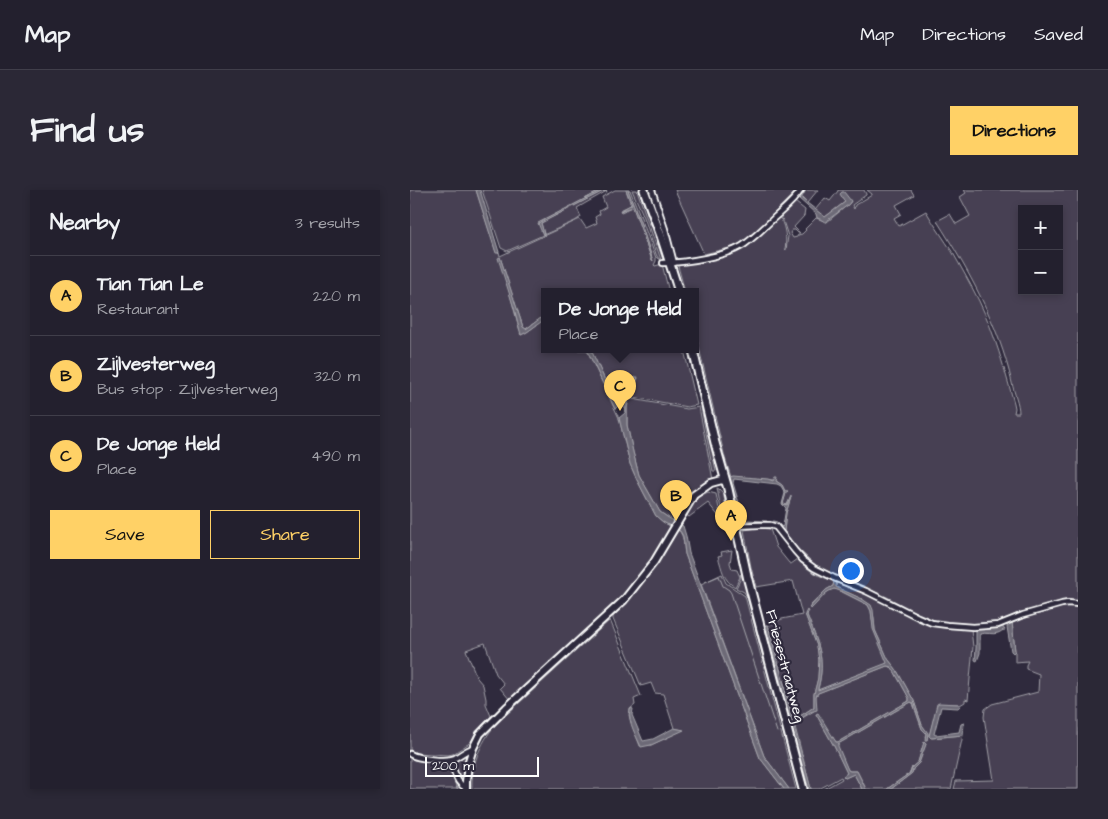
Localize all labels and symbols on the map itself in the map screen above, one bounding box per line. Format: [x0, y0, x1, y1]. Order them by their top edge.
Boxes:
pin: C [604, 370, 636, 411]
pin: B [660, 480, 692, 521]
pin: A [715, 500, 747, 541]
your location [838, 558, 864, 584]
street label: Friesestraatweg [759, 607, 810, 725]
scale bar [425, 754, 539, 777]

